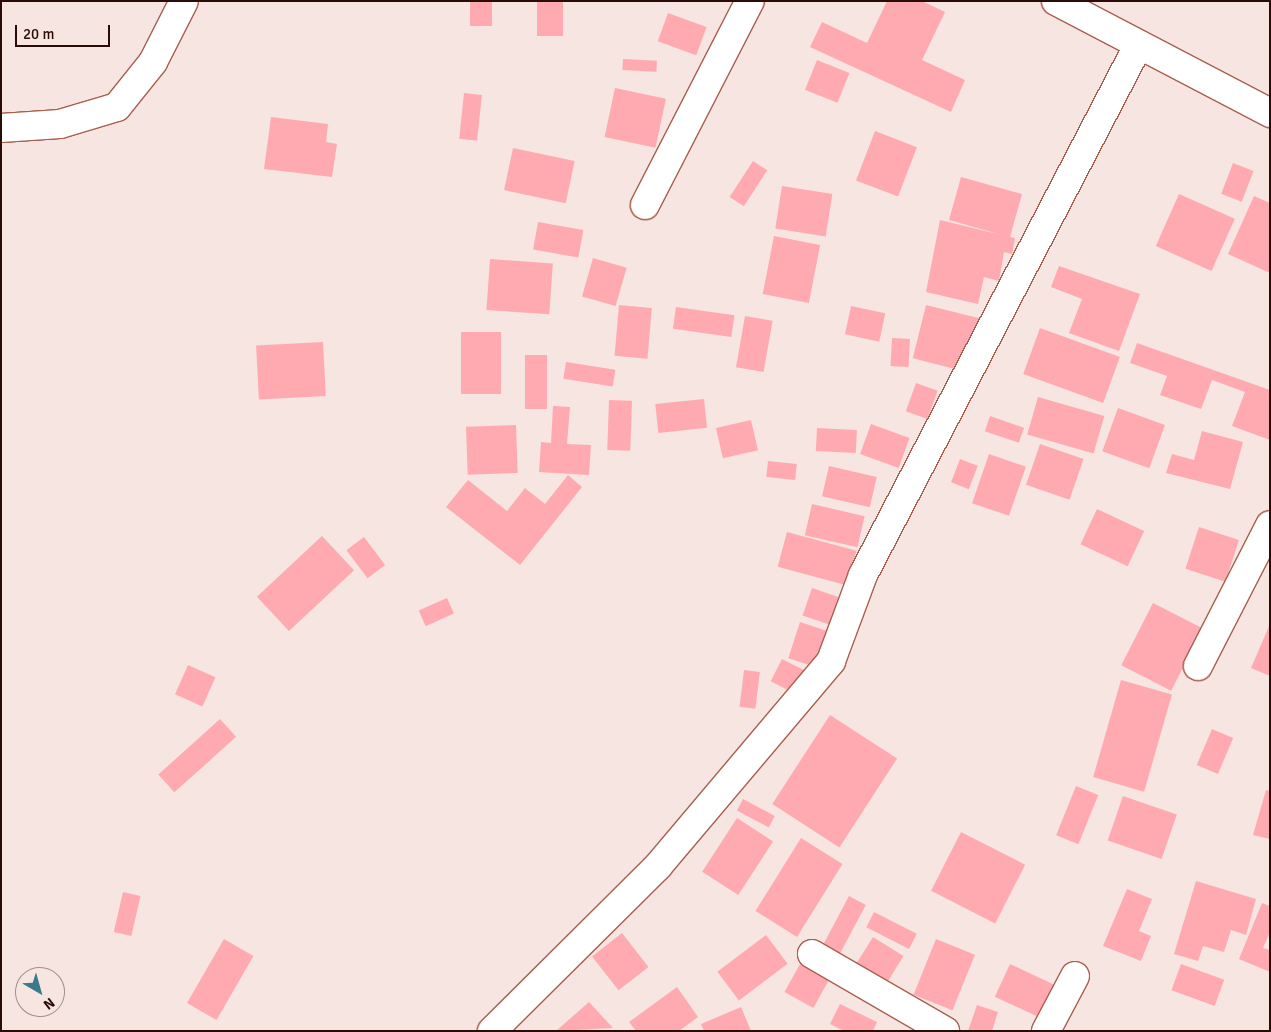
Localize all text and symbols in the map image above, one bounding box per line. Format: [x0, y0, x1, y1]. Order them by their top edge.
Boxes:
scale bar [18, 15, 112, 47]
text: 20 m [23, 25, 54, 43]
north arrow [15, 967, 65, 1017]
text: N [40, 994, 58, 1013]

